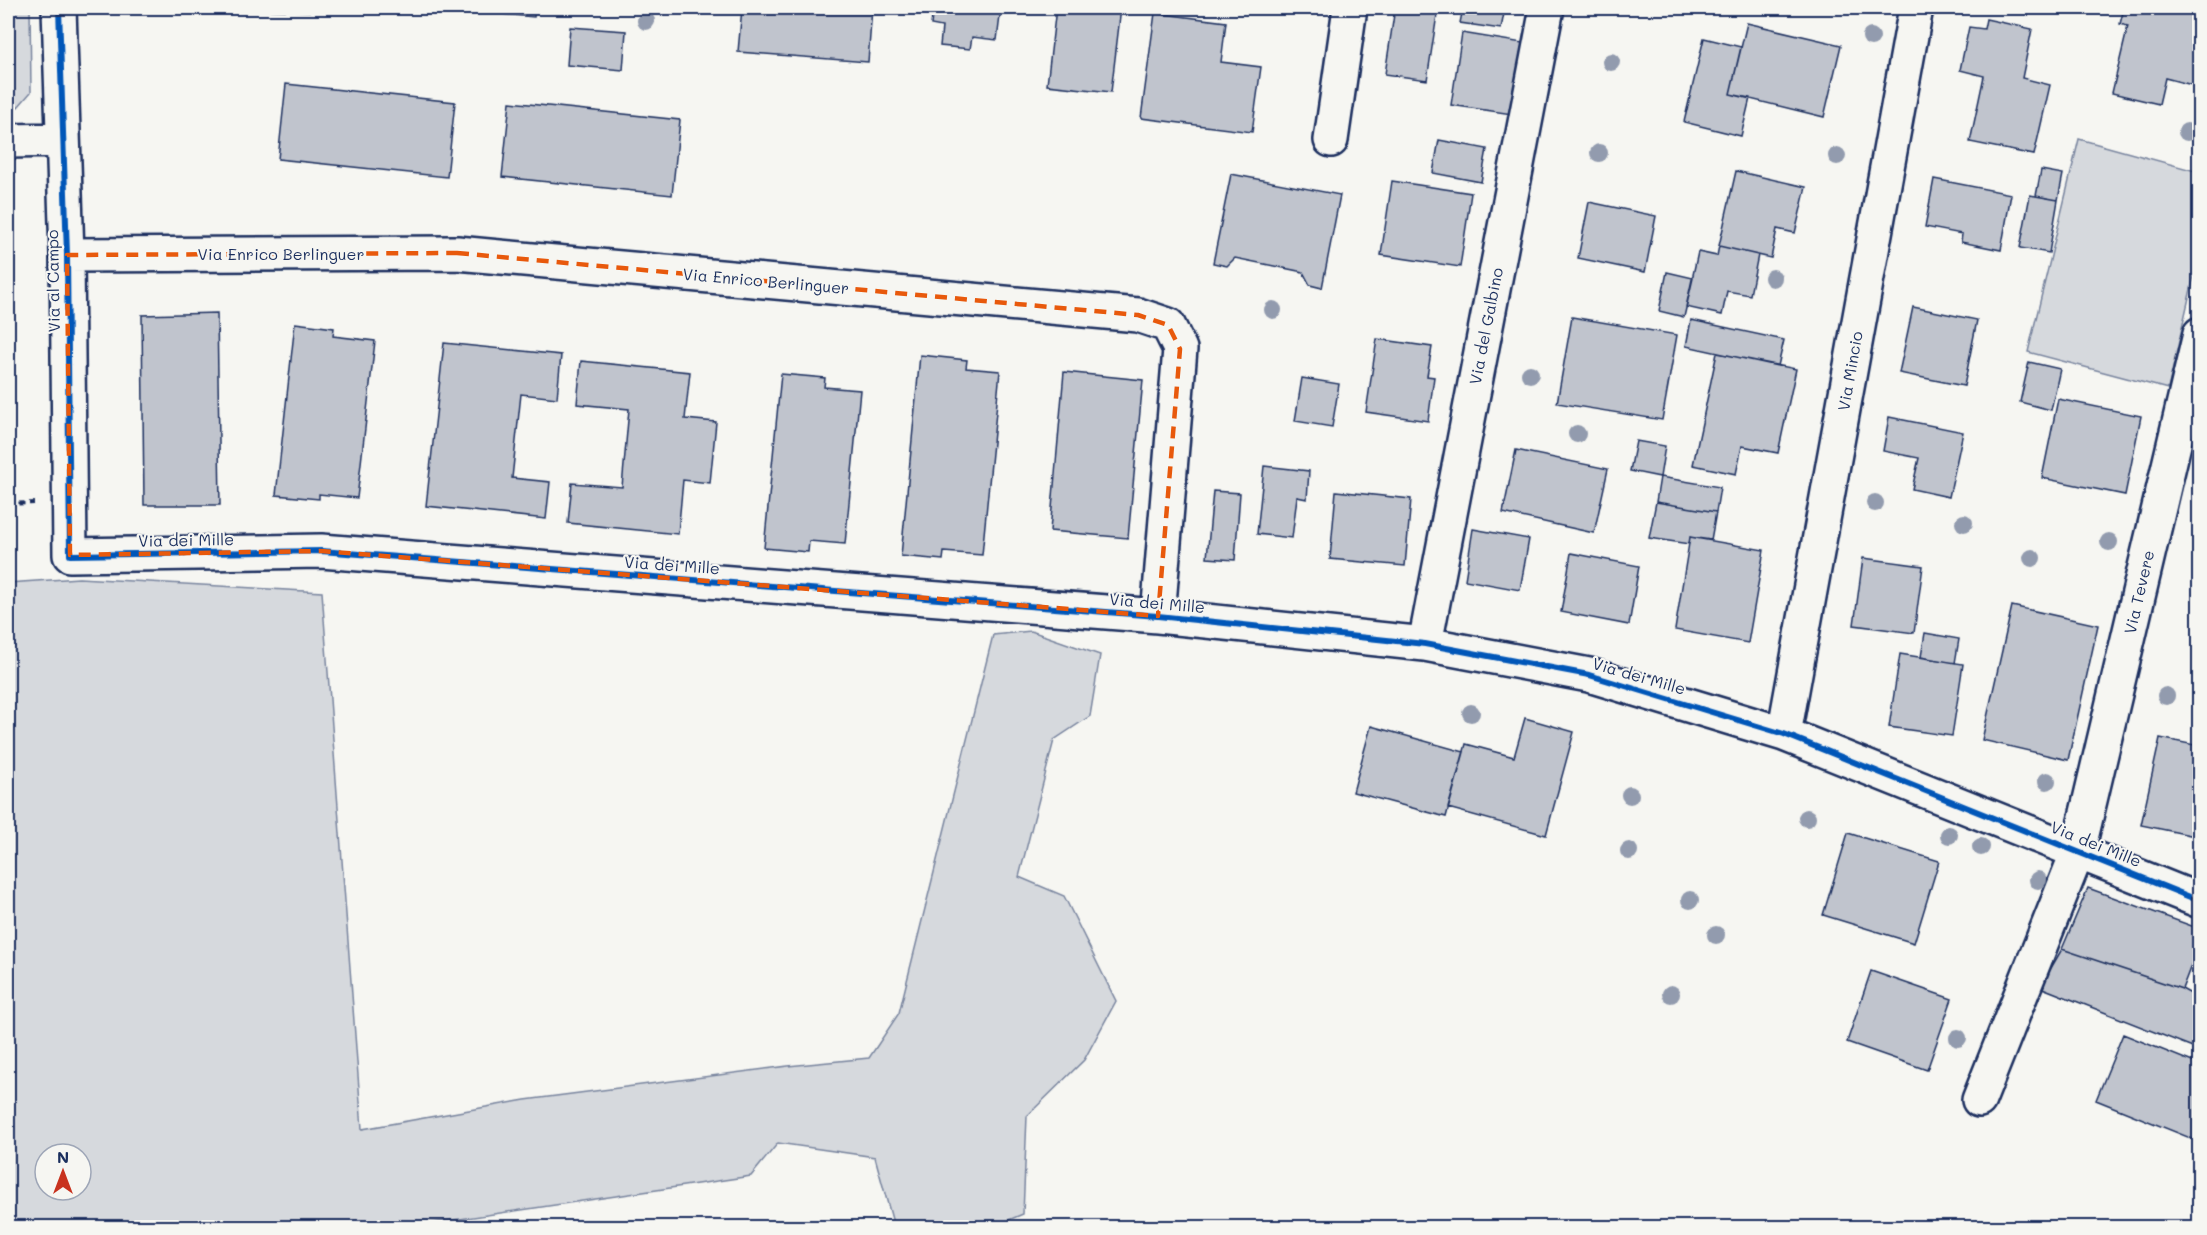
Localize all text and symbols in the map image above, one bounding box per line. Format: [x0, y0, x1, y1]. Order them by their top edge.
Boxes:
street label: Via al Campo [41, 229, 64, 333]
street label: Via Enrico Berlinguer [198, 243, 364, 264]
street label: Via Enrico Berlinguer [682, 263, 850, 298]
street label: Via del Galbino [1464, 266, 1507, 386]
street label: Via Mincio [1832, 329, 1867, 412]
street label: Via dei Mille [138, 528, 234, 551]
street label: Via Tevere [2119, 548, 2158, 636]
street label: Via dei Mille [623, 551, 721, 578]
street label: Via dei Mille [1108, 588, 1206, 617]
street label: Via dei Mille [1590, 652, 1688, 699]
street label: Via dei Mille [2048, 816, 2145, 871]
north arrow [33, 1142, 93, 1202]
text: N [57, 1146, 69, 1167]

